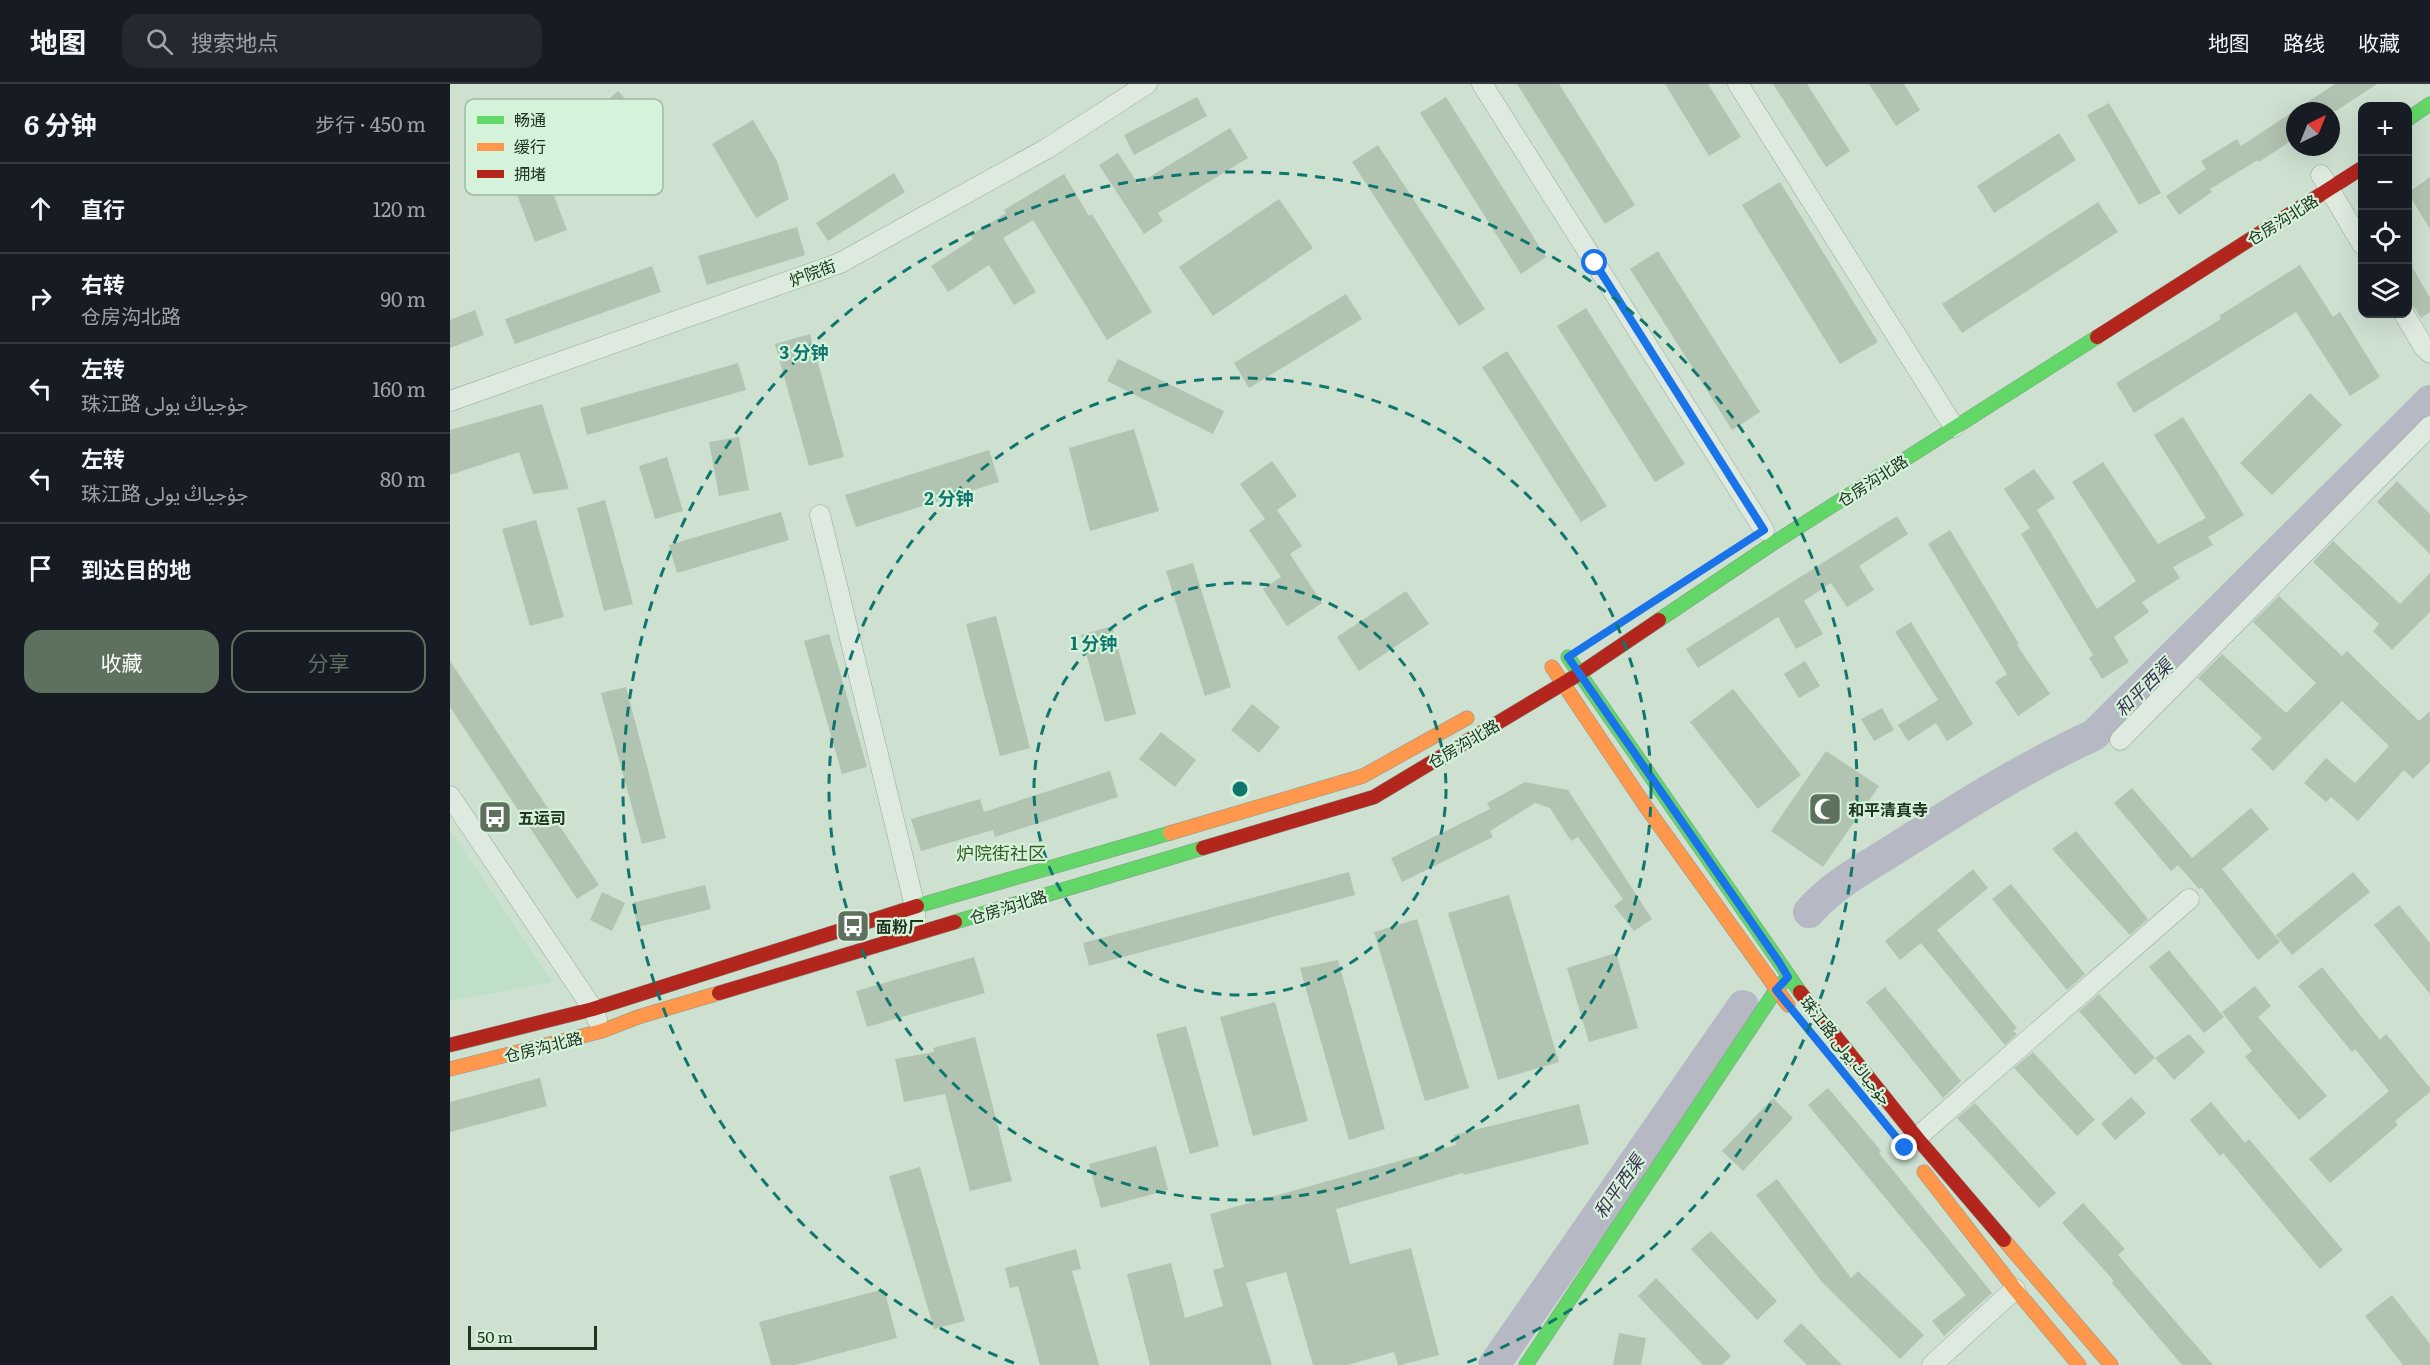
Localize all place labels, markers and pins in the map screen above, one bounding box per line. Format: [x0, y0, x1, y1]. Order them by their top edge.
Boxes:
centre of rings [1230, 779, 1250, 799]
mosque icon: 和平清真寺 [1807, 791, 1843, 827]
place label: 和平清真寺 [1848, 797, 1928, 821]
bus stop icon: 五运司 [477, 799, 513, 835]
place label: 五运司 [518, 805, 566, 829]
bus stop icon: 面粉厂 [835, 908, 871, 944]
place label: 面粉厂 [876, 914, 924, 938]

